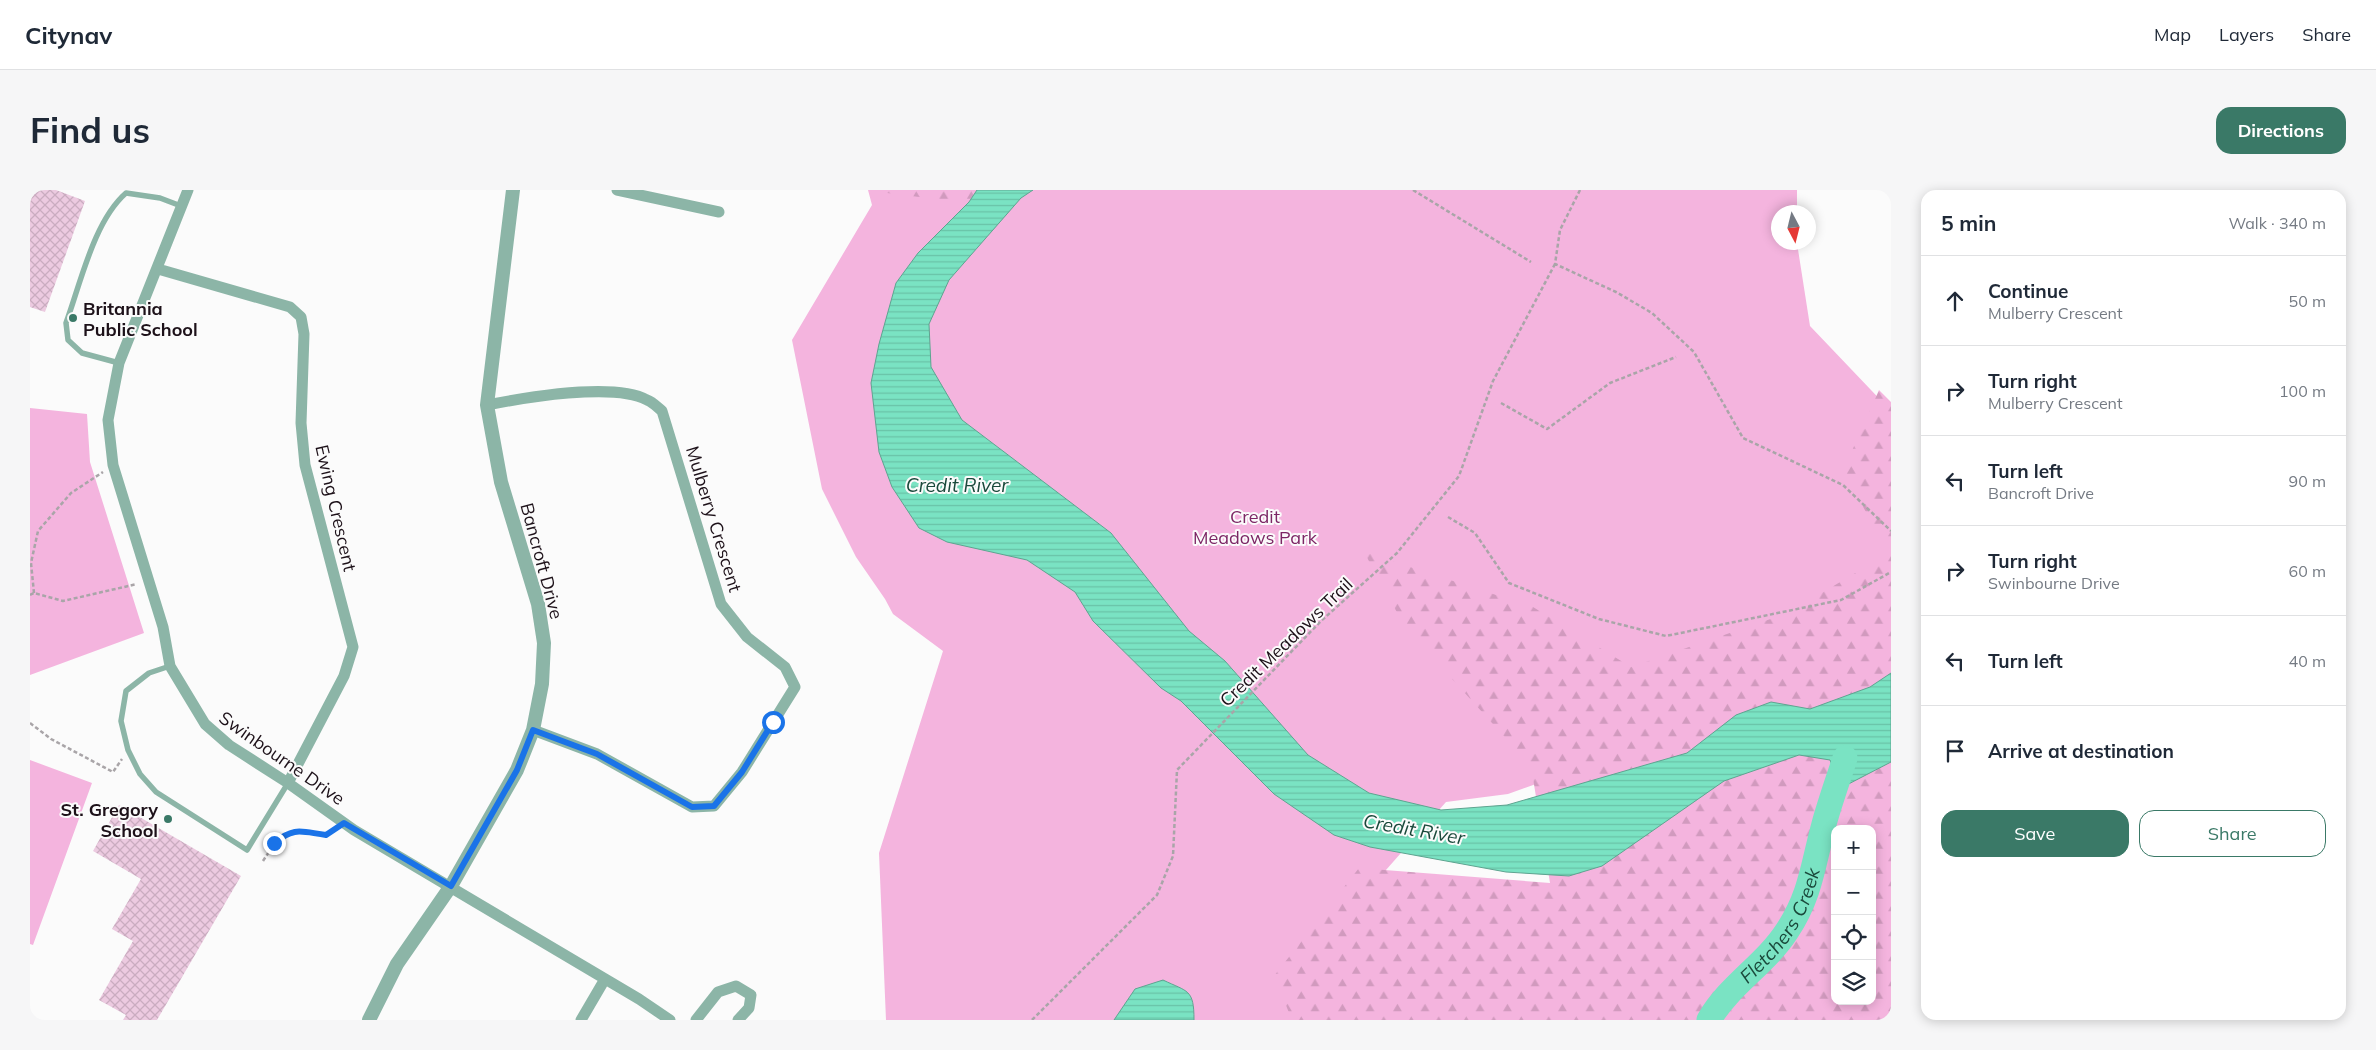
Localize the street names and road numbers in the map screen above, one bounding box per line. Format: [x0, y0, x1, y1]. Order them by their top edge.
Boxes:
street label: Ewing Crescent [310, 442, 362, 574]
street label: Mulberry Crescent [681, 443, 747, 595]
street label: Bancroft Drive [515, 500, 569, 622]
street label: Credit Meadows Trail [1215, 573, 1357, 711]
street label: Swinbourne Drive [215, 706, 349, 810]

